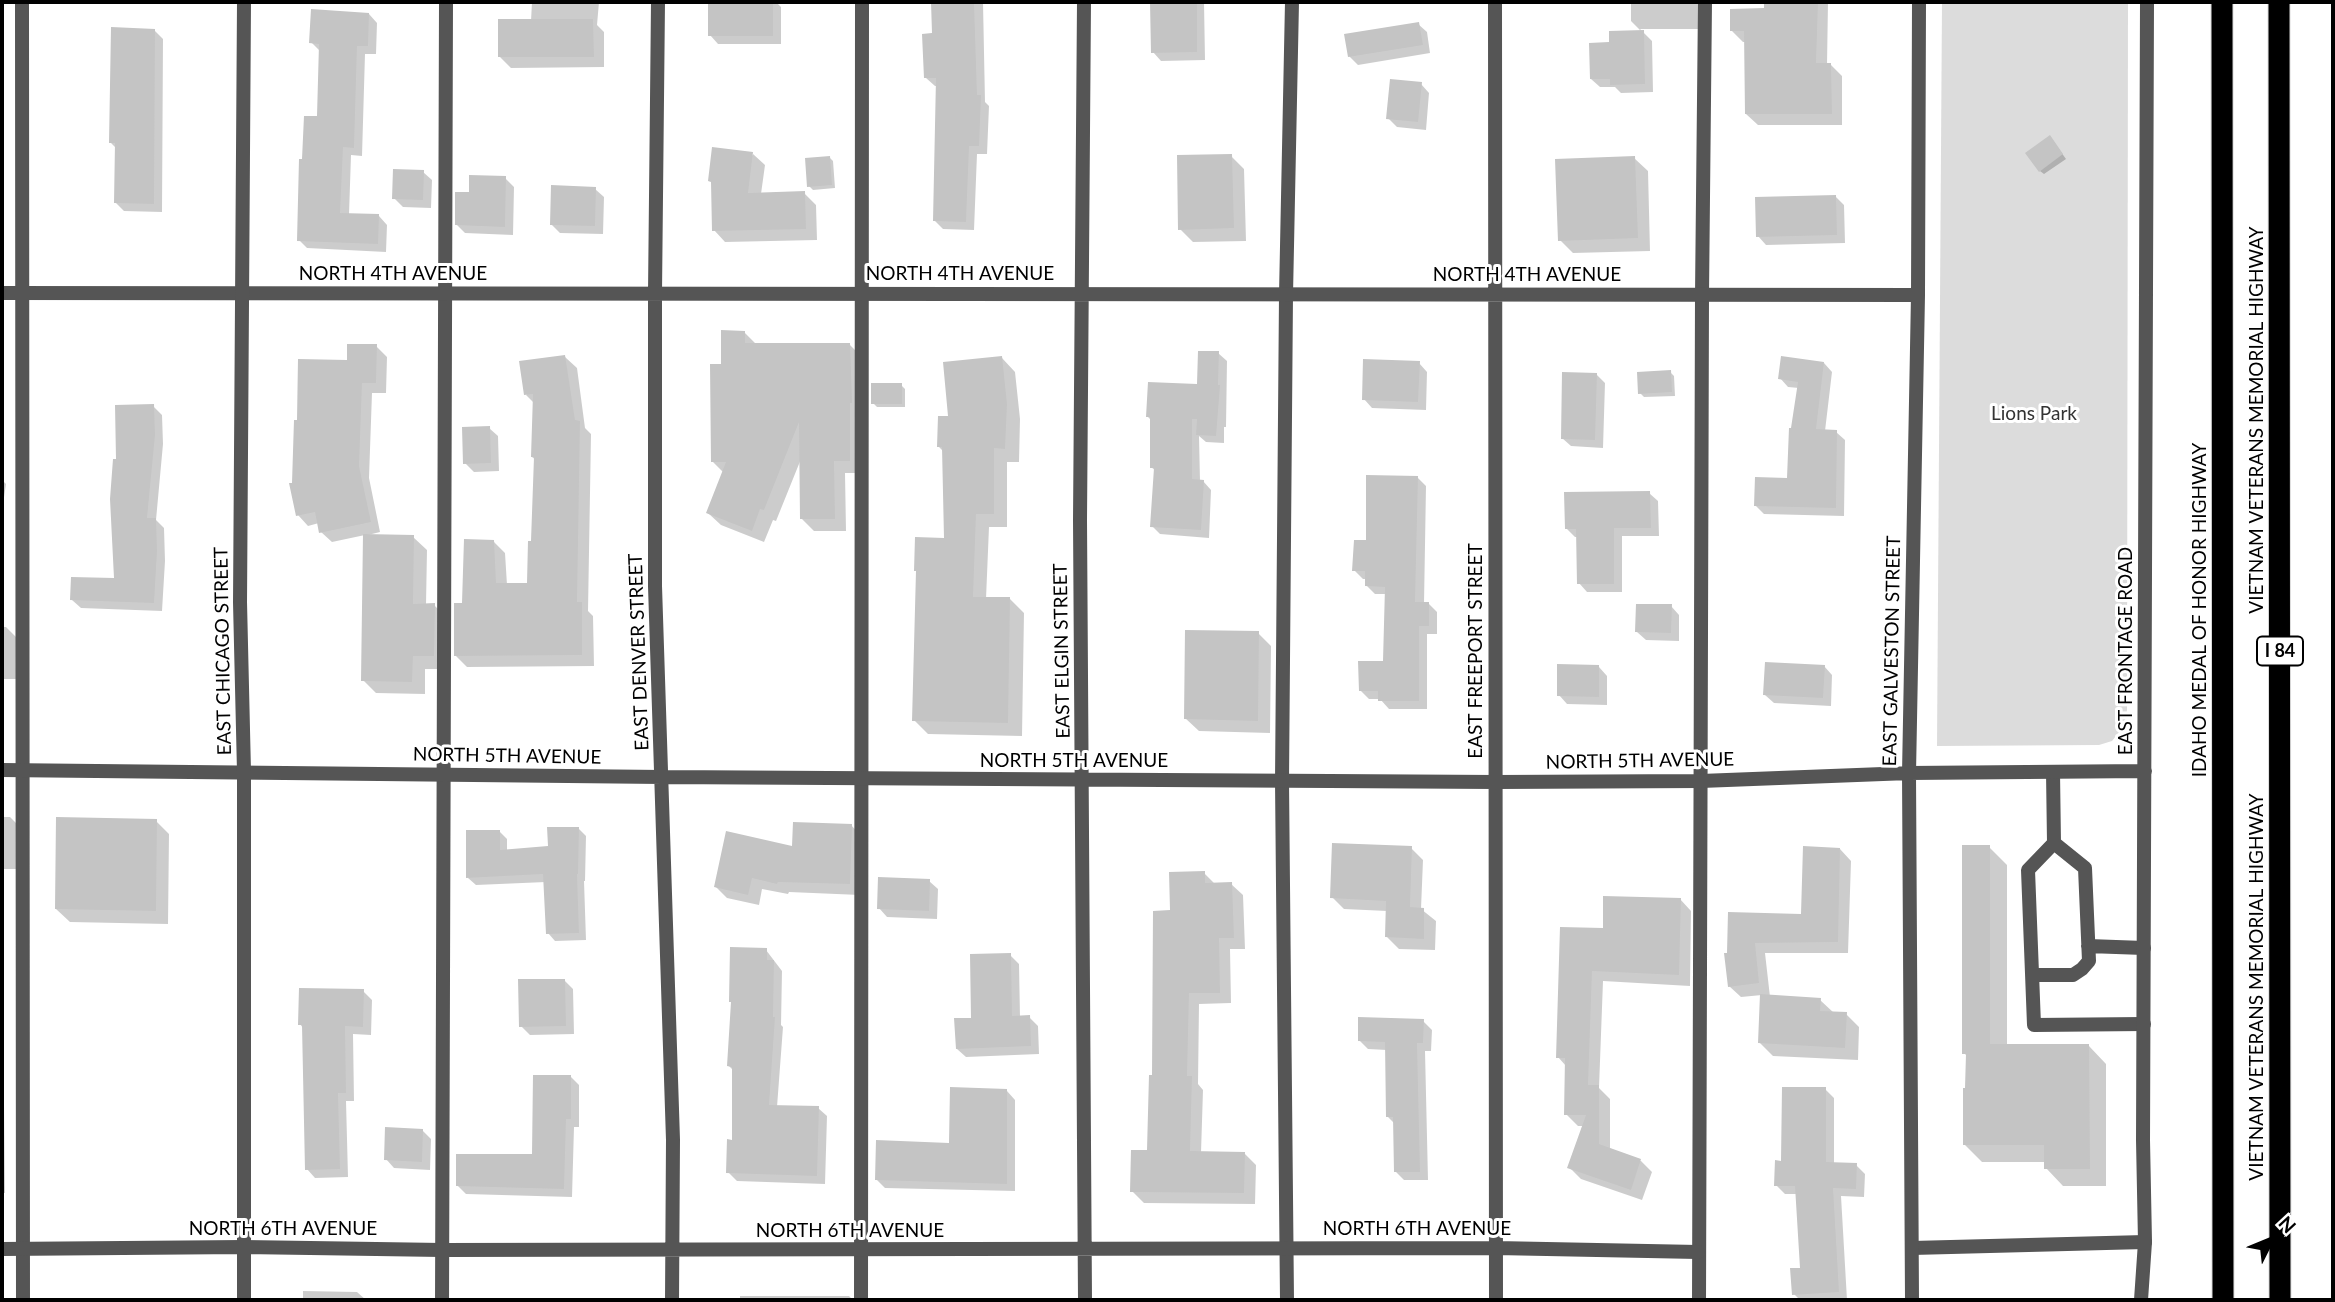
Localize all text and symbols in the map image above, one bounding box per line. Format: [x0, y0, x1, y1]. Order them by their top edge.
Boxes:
street label: VIETNAM VETERANS MEMORIAL HIGHWAY [2246, 226, 2268, 614]
street label: NORTH 4TH AVENUE [299, 263, 487, 285]
street label: NORTH 4TH AVENUE [866, 263, 1054, 285]
street label: NORTH 4TH AVENUE [1433, 264, 1621, 286]
park label: Lions Park [1991, 403, 2077, 425]
street label: IDAHO MEDAL OF HONOR HIGHWAY [2189, 443, 2211, 777]
street label: EAST GALVESTON STREET [1879, 535, 1905, 767]
street label: EAST FREEPORT STREET [1465, 543, 1487, 759]
street label: EAST CHICAGO STREET [210, 547, 236, 755]
street label: EAST FRONTAGE ROAD [2115, 547, 2137, 755]
street label: EAST DENVER STREET [624, 553, 654, 751]
street label: EAST ELGIN STREET [1049, 563, 1075, 739]
road number: I 84 [2257, 636, 2303, 666]
street label: NORTH 5TH AVENUE [413, 743, 601, 769]
street label: NORTH 5TH AVENUE [1546, 748, 1734, 774]
street label: NORTH 5TH AVENUE [980, 750, 1168, 772]
street label: VIETNAM VETERANS MEMORIAL HIGHWAY [2246, 793, 2268, 1181]
north arrow [2237, 1204, 2307, 1274]
text: N [2274, 1211, 2301, 1238]
street label: NORTH 6TH AVENUE [189, 1218, 377, 1240]
street label: NORTH 6TH AVENUE [1323, 1218, 1511, 1240]
street label: NORTH 6TH AVENUE [756, 1220, 944, 1242]

